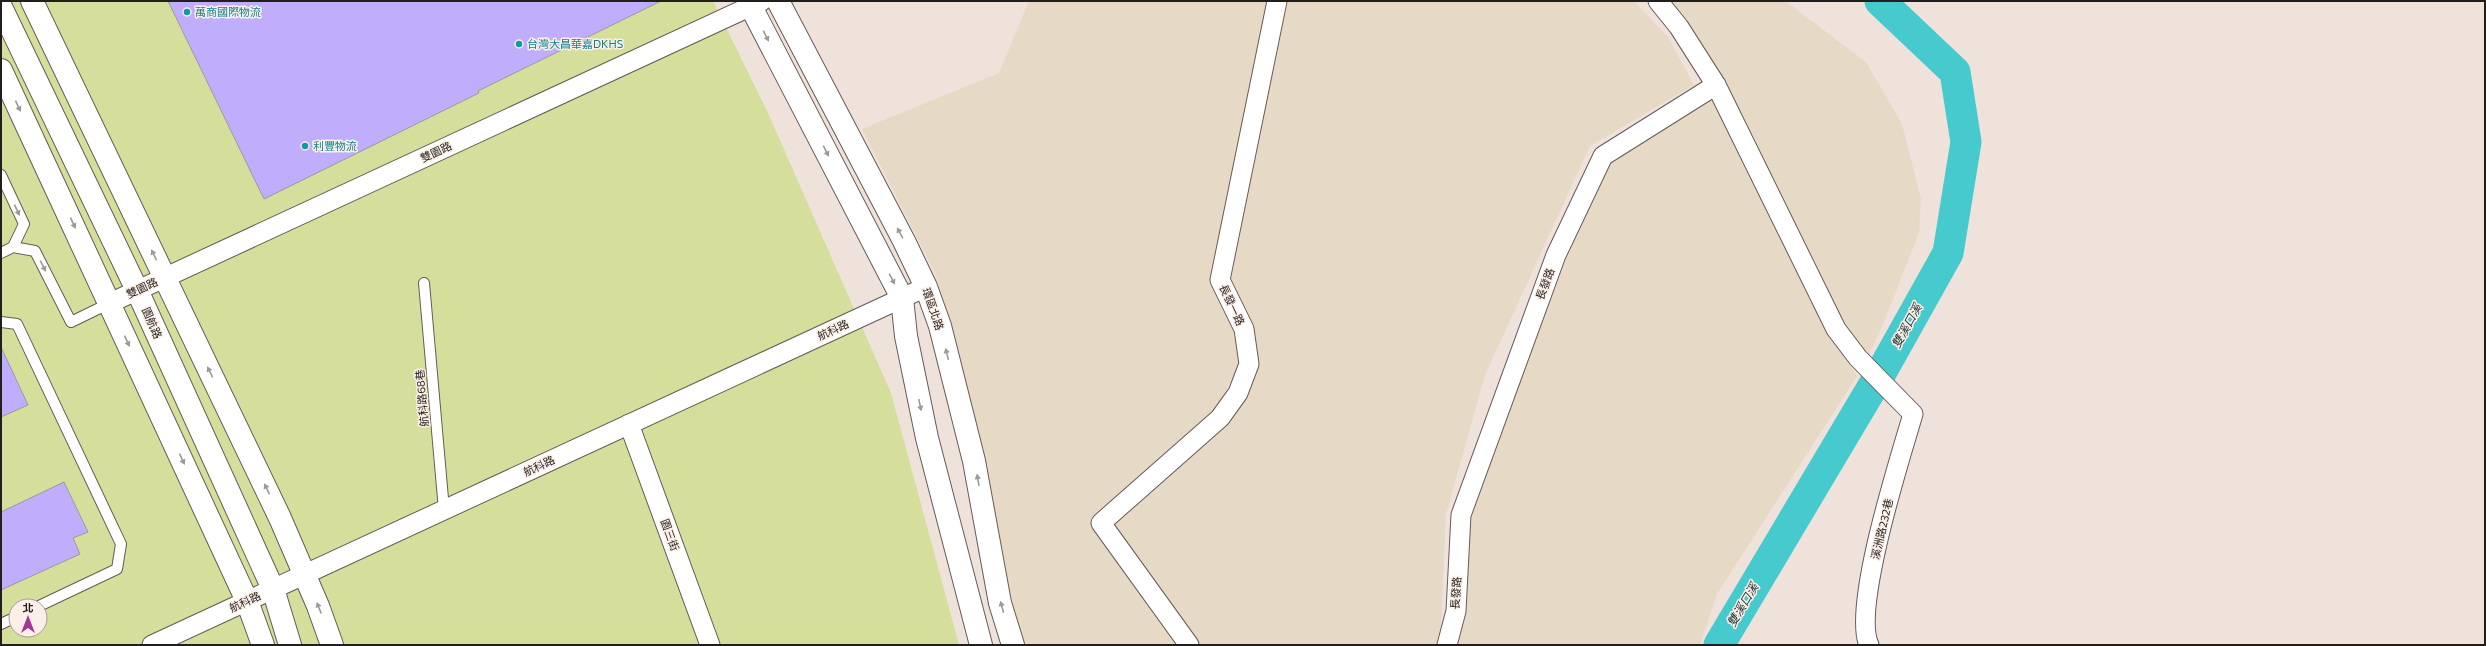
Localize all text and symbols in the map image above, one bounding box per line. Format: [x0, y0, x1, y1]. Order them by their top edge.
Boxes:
place label: 萬商國際物流 [195, 5, 261, 18]
marker: 萬商國際物流 [182, 7, 192, 17]
one-way arrow [763, 30, 769, 41]
place label: 台灣大昌華嘉DKHS [527, 37, 623, 50]
marker: 台灣大昌華嘉DKHS [514, 39, 524, 49]
one-way arrow [15, 100, 21, 112]
place label: 利豐物流 [313, 139, 357, 152]
street label: 雙園路 [418, 139, 453, 164]
marker: 利豐物流 [300, 141, 310, 151]
one-way arrow [822, 145, 829, 157]
one-way arrow [14, 204, 21, 216]
one-way arrow [70, 218, 76, 229]
one-way arrow [897, 227, 903, 239]
one-way arrow [151, 249, 157, 261]
one-way arrow [39, 260, 46, 271]
street label: 長發路 [1533, 266, 1556, 302]
one-way arrow [889, 273, 895, 285]
street label: 雙園路 [124, 275, 159, 300]
street label: 長發一路 [1217, 282, 1248, 327]
street label: 環區北路 [920, 286, 947, 332]
water label: 雙溪口溪 [1888, 299, 1925, 350]
street label: 園航路 [140, 305, 165, 341]
street label: 航科路 [815, 317, 850, 342]
one-way arrow [124, 336, 130, 347]
one-way arrow [943, 347, 949, 360]
one-way arrow [207, 366, 213, 378]
street label: 航科路68巷 [413, 369, 430, 427]
one-way arrow [917, 399, 923, 411]
street label: 航科路 [521, 453, 556, 478]
one-way arrow [179, 454, 185, 465]
one-way arrow [975, 474, 981, 486]
one-way arrow [264, 484, 270, 495]
street label: 溪洲路232巷 [1868, 497, 1895, 561]
street label: 園三街 [659, 517, 682, 553]
street label: 長發路 [1448, 576, 1463, 610]
water label: 雙溪口溪 [1724, 579, 1762, 629]
street label: 航科路 [227, 589, 262, 614]
north arrow [8, 598, 48, 638]
text: 北 [23, 601, 34, 614]
one-way arrow [999, 601, 1005, 613]
one-way arrow [316, 603, 322, 614]

